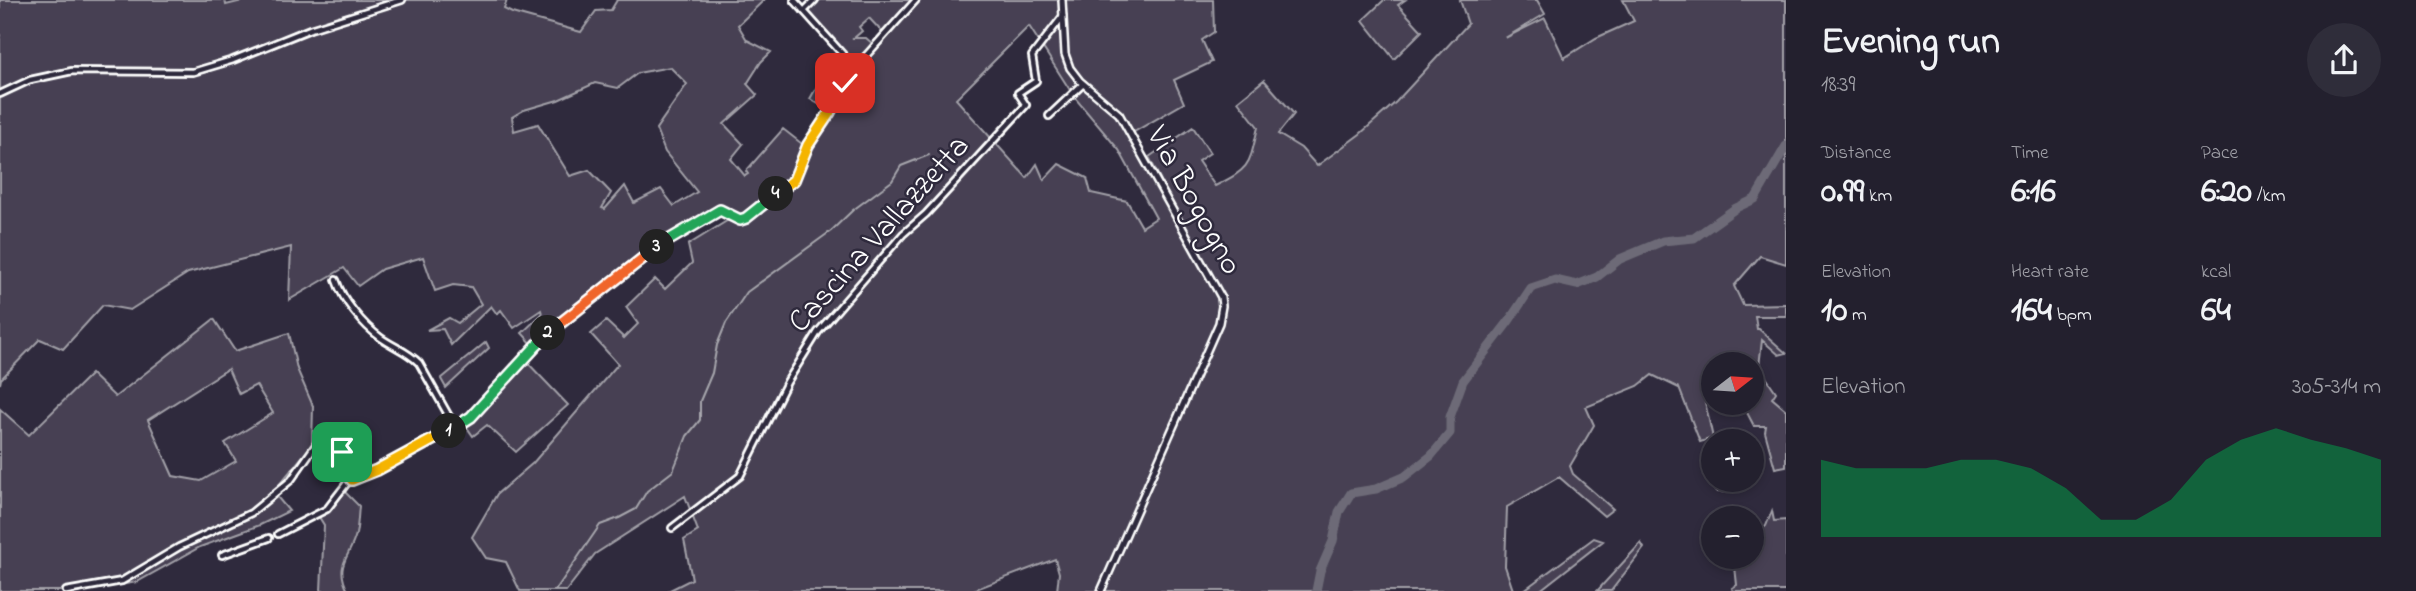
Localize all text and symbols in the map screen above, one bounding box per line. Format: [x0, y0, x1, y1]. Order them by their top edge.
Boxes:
text: Evening run [1821, 15, 2000, 71]
button: share [2307, 23, 2381, 97]
pin [815, 53, 875, 113]
icon: check [826, 64, 864, 102]
text: 18:39 [1821, 69, 1855, 102]
street label: Via Bogogno [1132, 117, 1253, 284]
street label: Cascina Vallazzetta [778, 125, 982, 345]
text: Distance [1821, 140, 1891, 167]
text: Time [2011, 140, 2049, 167]
text: Pace [2201, 140, 2238, 167]
text: 0.99 [1821, 167, 1864, 218]
text: 6:16 [2011, 167, 2056, 218]
text: 6:20 [2201, 167, 2252, 218]
pin: 4 [758, 176, 794, 212]
text: 4 [772, 180, 779, 207]
text: km [1864, 183, 1892, 210]
text: /km [2252, 183, 2286, 210]
pin: 3 [640, 230, 674, 264]
text: 3 [653, 233, 660, 260]
text: Elevation [1821, 259, 1891, 286]
text: Heart rate [2011, 259, 2089, 286]
text: kcal [2201, 259, 2231, 286]
text: 10 [1821, 286, 1847, 337]
text: 164 [2011, 286, 2052, 337]
text: 64 [2201, 286, 2231, 337]
text: m [1847, 302, 1867, 329]
text: bpm [2052, 302, 2092, 329]
pin: 2 [530, 316, 566, 350]
text: 2 [543, 319, 552, 346]
north arrow [1701, 352, 1764, 415]
map controls [1701, 352, 1764, 569]
text: Elevation [1821, 371, 1906, 404]
text: 305–314 m [2292, 371, 2381, 404]
pin: 1 [432, 414, 466, 448]
text: 1 [445, 417, 452, 444]
pin [312, 422, 372, 482]
button: + [1701, 429, 1764, 492]
icon: arrive [323, 433, 361, 471]
button: − [1701, 506, 1764, 569]

